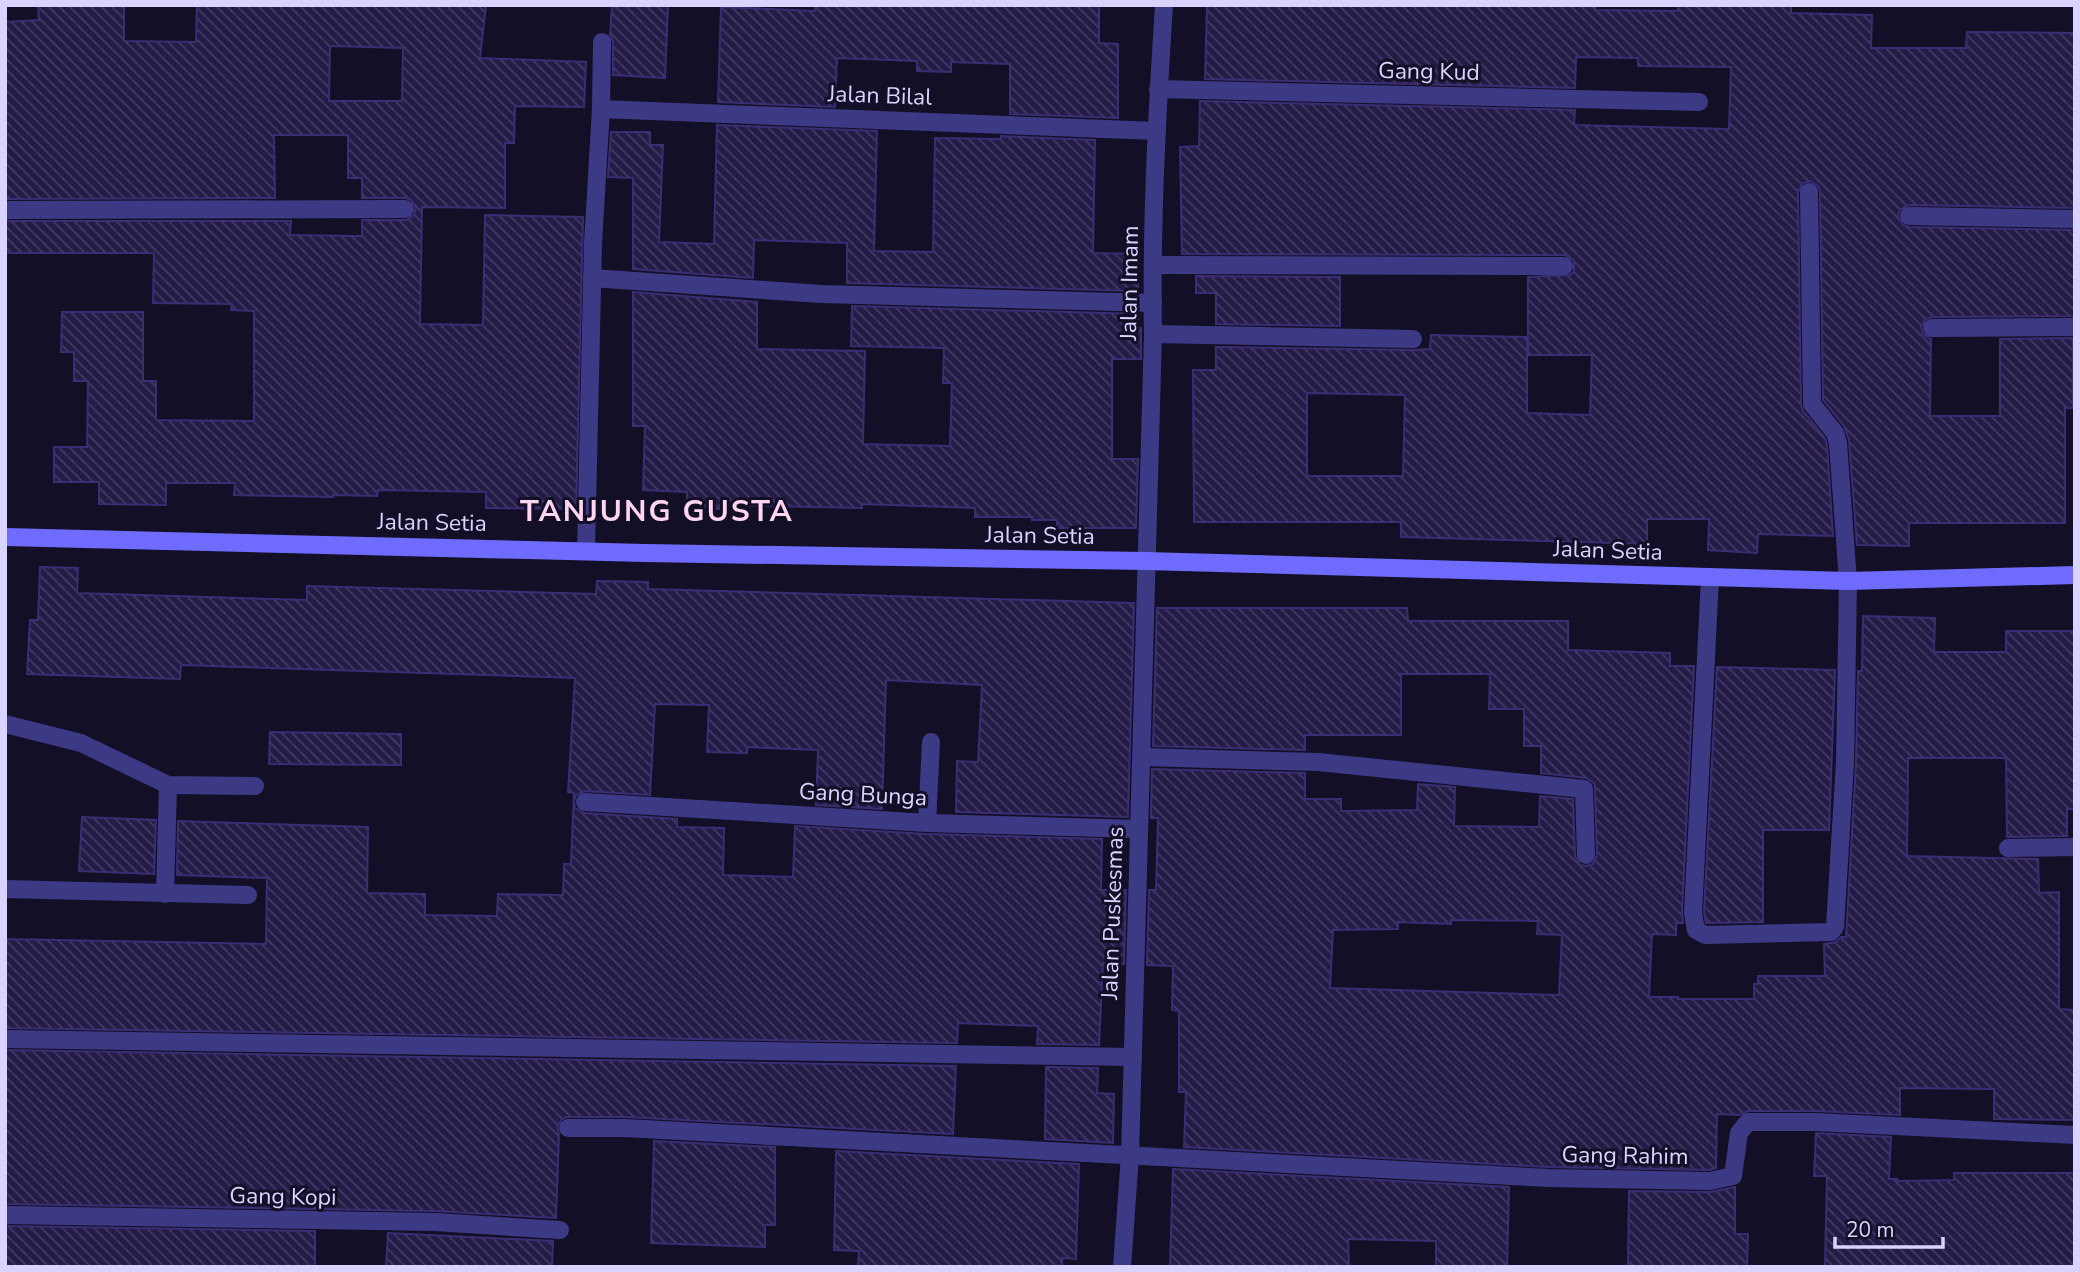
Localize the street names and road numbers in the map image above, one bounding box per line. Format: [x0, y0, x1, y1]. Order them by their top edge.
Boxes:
street label: Gang Kud [1378, 55, 1480, 88]
street label: Jalan Bilal [826, 78, 933, 113]
street label: Jalan Imam [1113, 225, 1146, 342]
street label: Jalan Setia [376, 506, 487, 539]
street label: Jalan Setia [984, 519, 1095, 552]
street label: Jalan Setia [1552, 533, 1663, 568]
street label: Gang Bunga [798, 776, 928, 813]
street label: Jalan Puskesmas [1094, 826, 1131, 1001]
street label: Gang Rahim [1561, 1139, 1689, 1172]
street label: Gang Kopi [229, 1180, 337, 1213]

